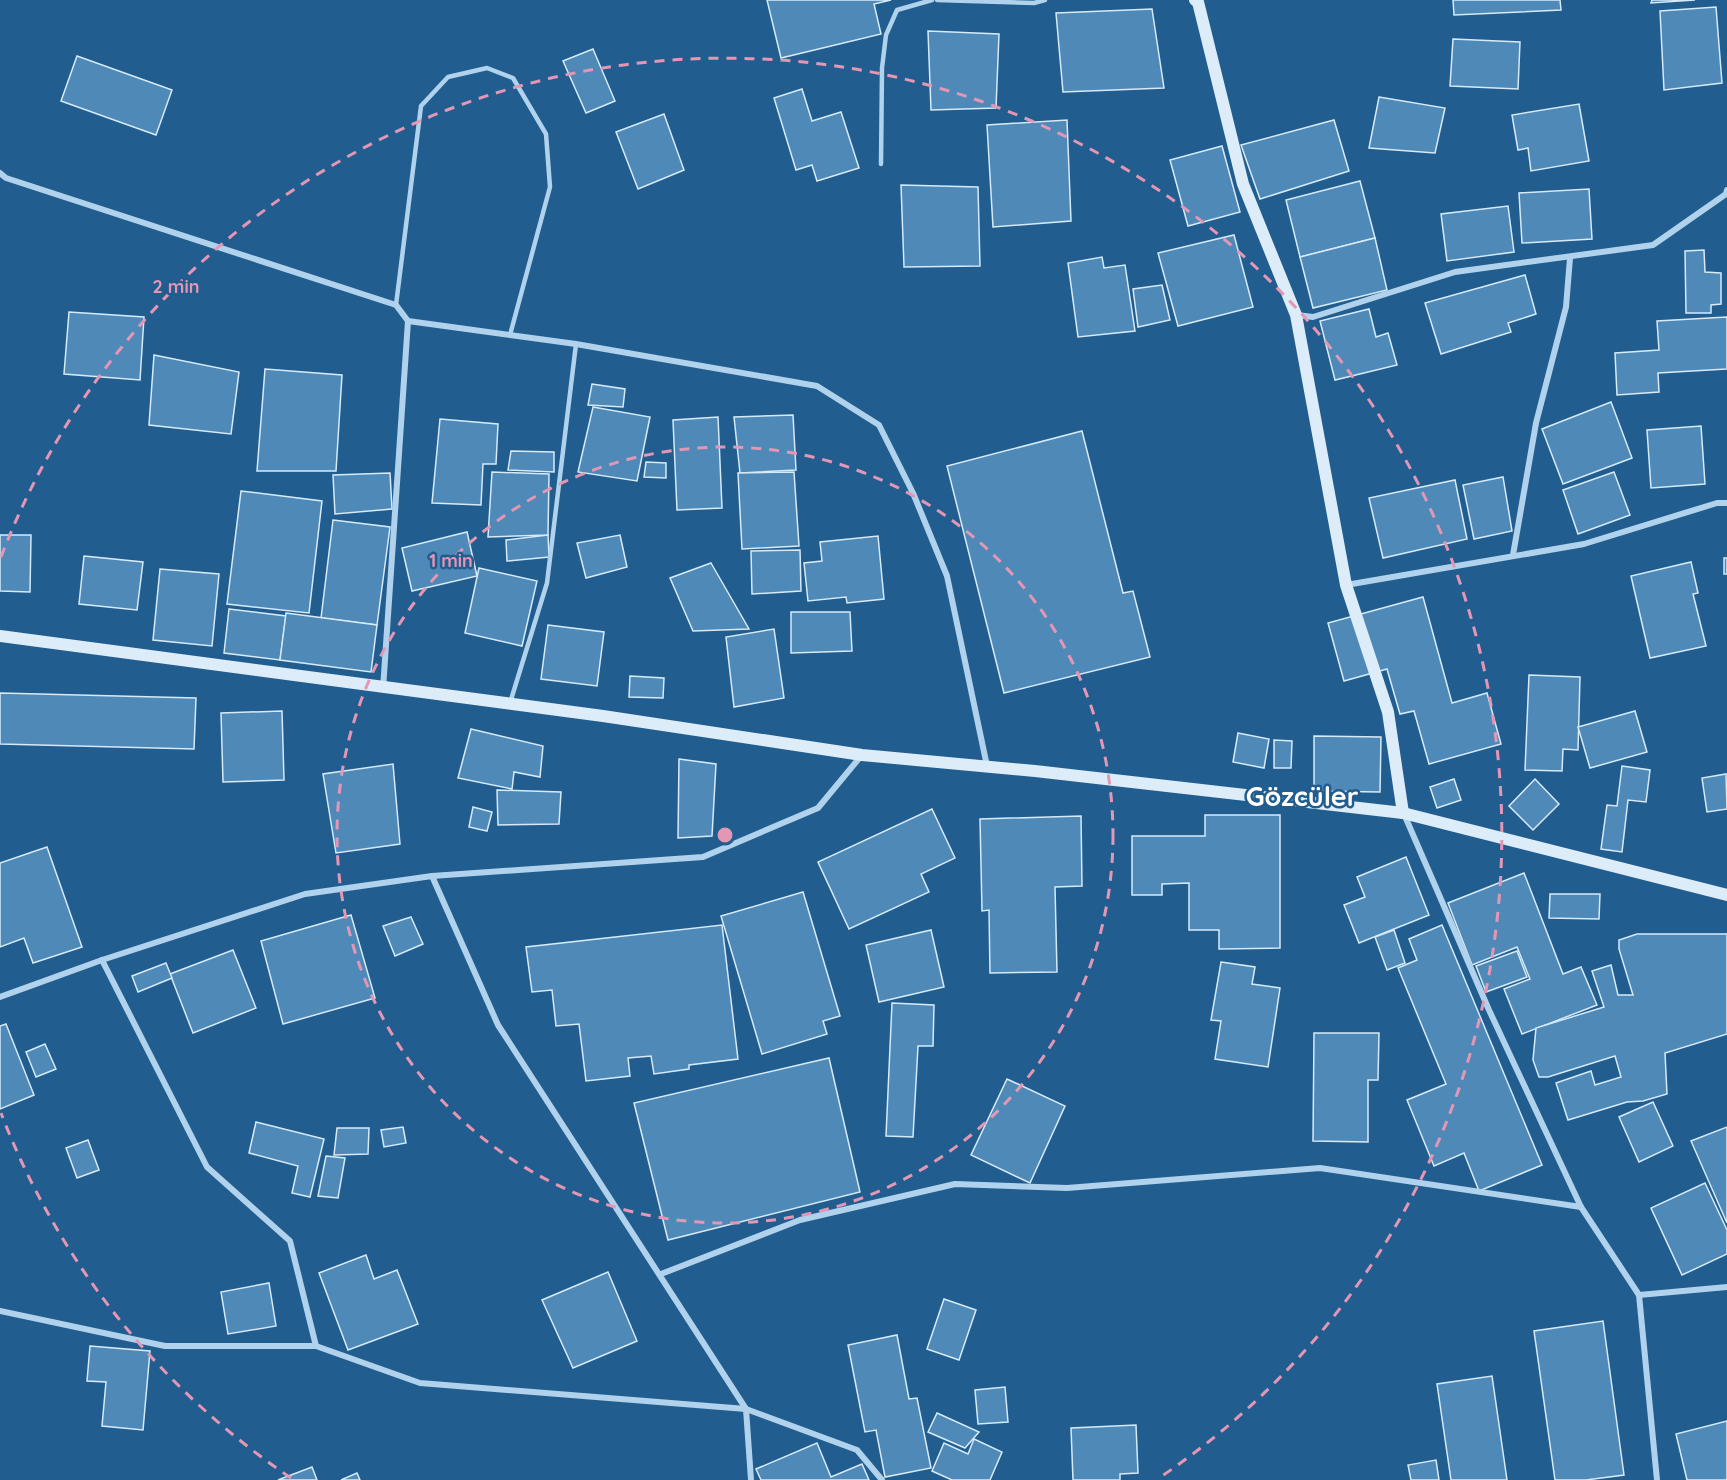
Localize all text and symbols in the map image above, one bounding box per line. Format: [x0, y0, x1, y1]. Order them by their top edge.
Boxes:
text: 2 min [153, 275, 199, 298]
text: 1 min [429, 549, 473, 572]
district label: Gözcüler [1246, 779, 1359, 813]
centre of rings [715, 825, 735, 845]

